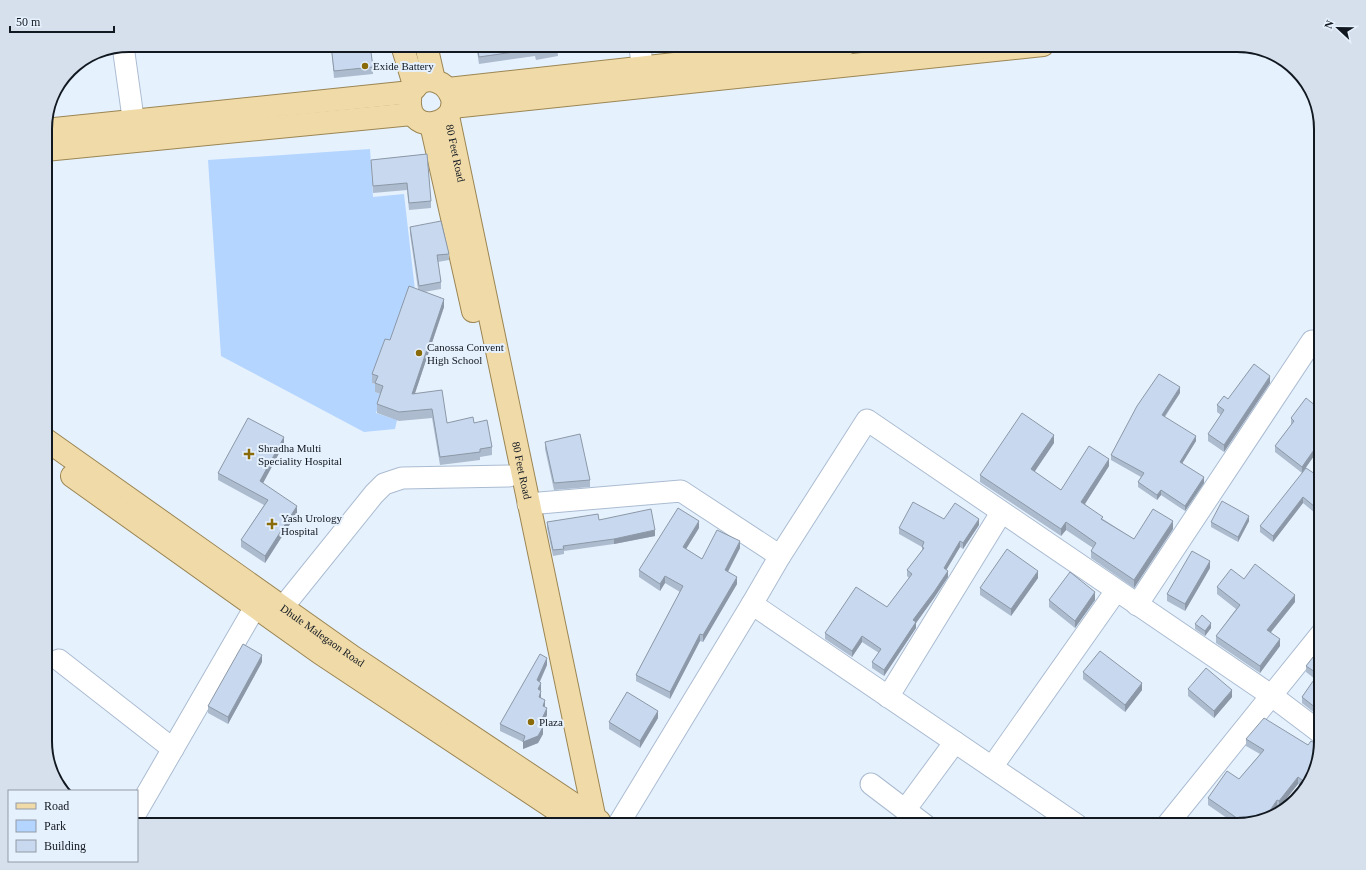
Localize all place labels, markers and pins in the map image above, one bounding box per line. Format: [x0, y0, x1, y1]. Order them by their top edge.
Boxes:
place label: Exide Battery [373, 60, 434, 72]
marker: Exide Battery [360, 61, 370, 71]
place label: Canossa Convent High School [427, 341, 504, 366]
marker: Canossa Convent High School [414, 348, 424, 358]
place label: Shradha Multi Speciality Hospital [258, 442, 342, 467]
marker: Shradha Multi Speciality Hospital [243, 448, 255, 460]
place label: Yash Urology Hospital [281, 512, 342, 537]
marker: Yash Urology Hospital [266, 518, 278, 530]
place label: Plaza [539, 716, 563, 728]
marker: Plaza [526, 717, 536, 727]

